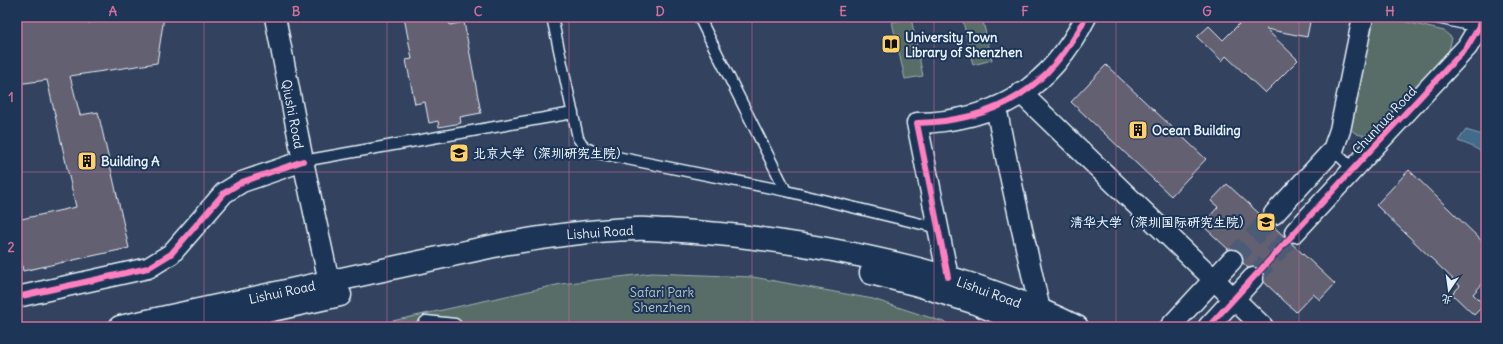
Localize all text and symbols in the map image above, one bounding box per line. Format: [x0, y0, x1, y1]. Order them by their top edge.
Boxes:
text: A [109, 3, 118, 20]
text: B [292, 3, 301, 20]
text: C [474, 3, 483, 20]
text: D [655, 3, 665, 20]
text: E [839, 3, 847, 20]
text: F [1021, 3, 1029, 20]
text: G [1202, 3, 1212, 20]
text: H [1385, 3, 1395, 20]
place label: University Town Library of Shenzhen [905, 29, 1023, 61]
library icon: University Town Library of Shenzhen [880, 33, 902, 55]
street label: Qiushi Road [277, 78, 308, 151]
street label: Chunhua Road [1348, 82, 1421, 158]
text: 1 [8, 89, 14, 106]
building icon: Ocean Building [1127, 119, 1149, 141]
place label: Ocean Building [1152, 122, 1241, 139]
school or university icon: 北京大学（深圳研究生院） [448, 142, 470, 164]
place label: 北京大学（深圳研究生院） [473, 145, 629, 162]
building icon: Building A [76, 150, 98, 172]
place label: Building A [101, 153, 160, 170]
school or university icon: 清华大学（深圳国际研究生院） [1255, 211, 1277, 233]
place label: 清华大学（深圳国际研究生院） [1070, 214, 1252, 231]
street label: Lishui Road [566, 222, 635, 243]
text: 2 [7, 239, 15, 256]
north arrow [1429, 270, 1469, 310]
street label: Lishui Road [954, 273, 1024, 312]
street label: Lishui Road [247, 277, 317, 308]
park label: Safari Park Shenzhen [630, 284, 695, 316]
text: 北 [1440, 292, 1454, 308]

